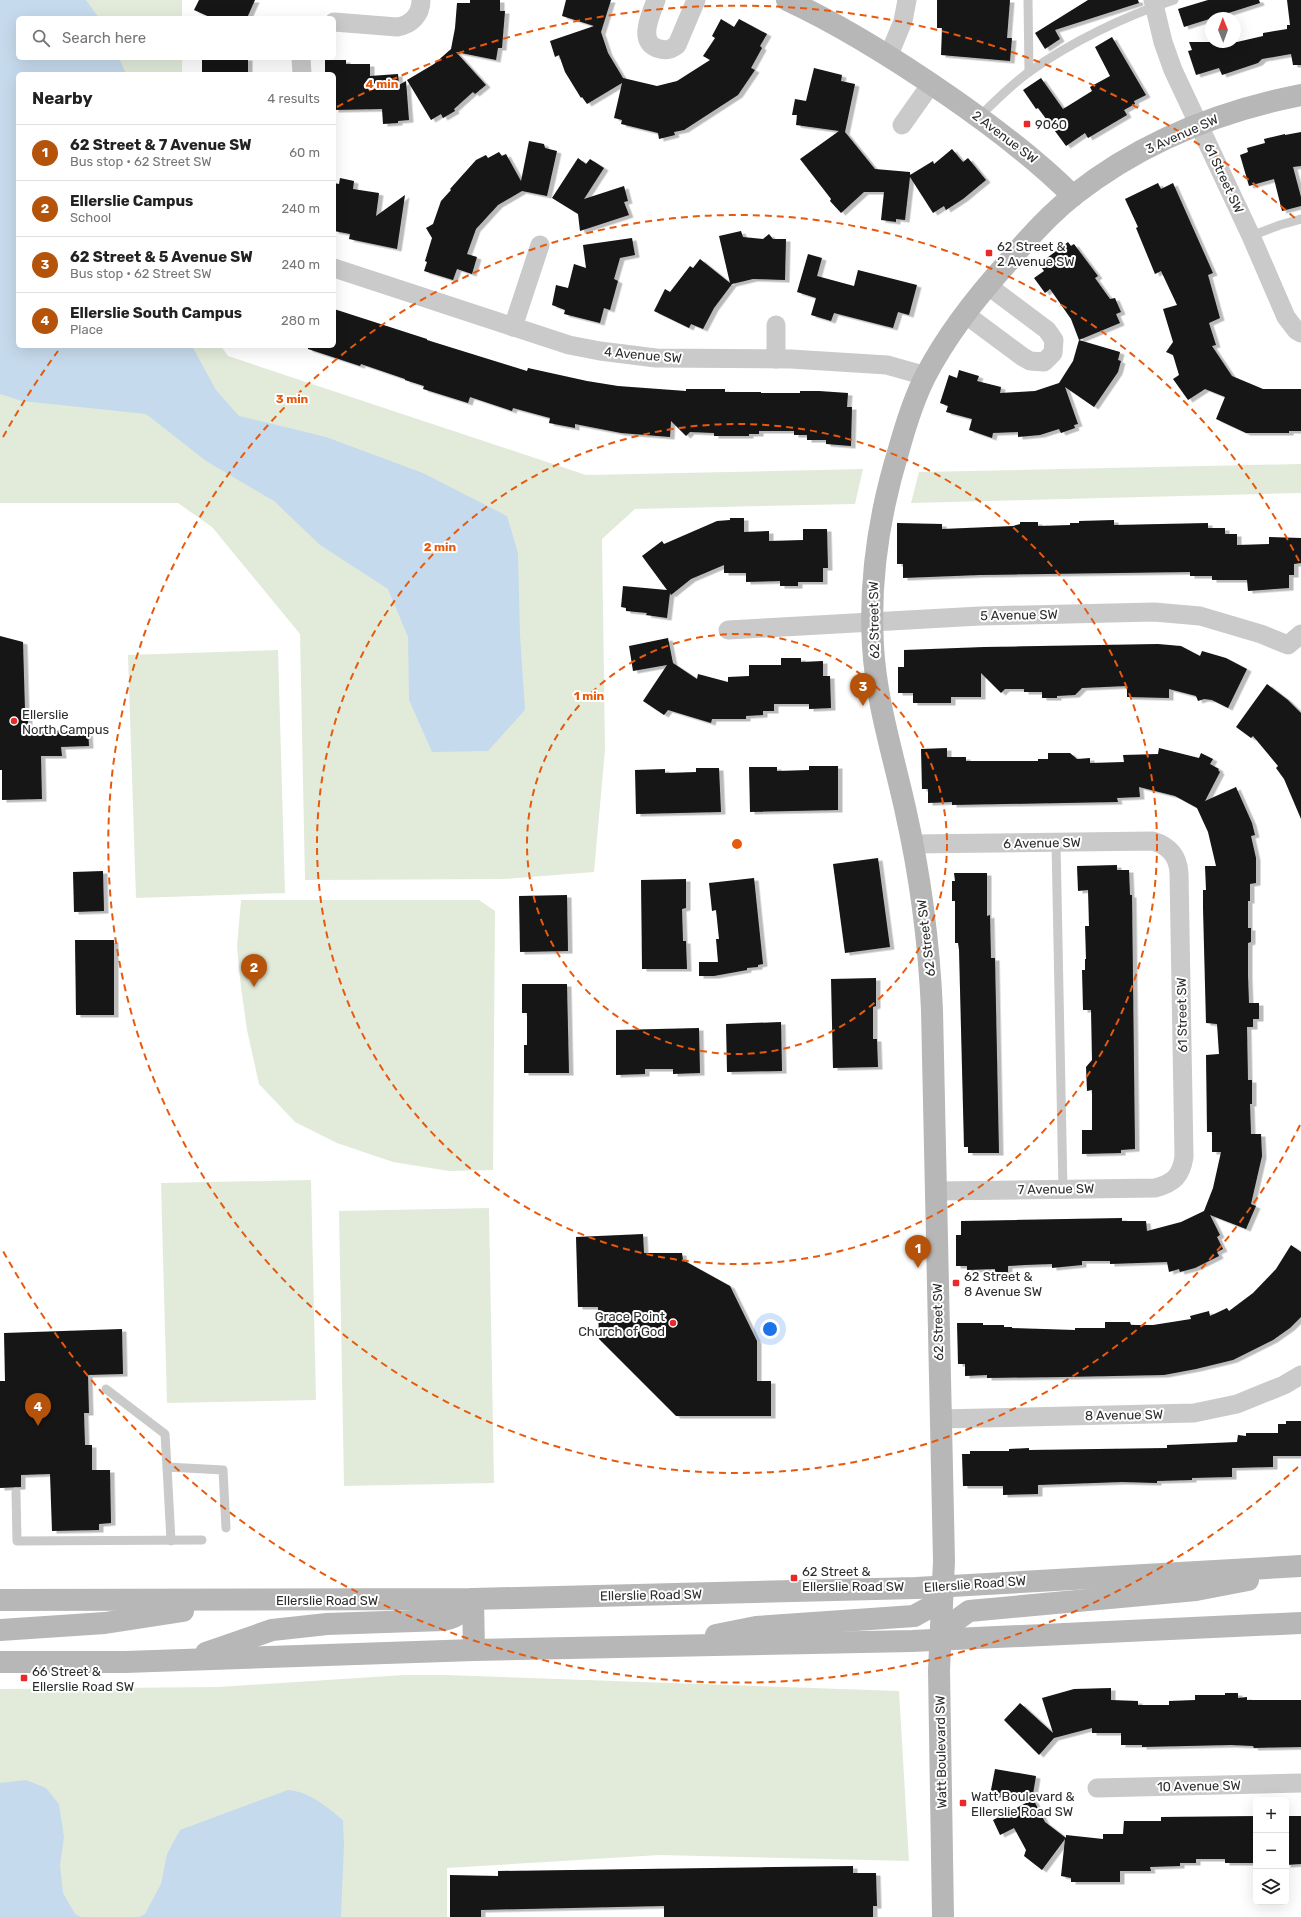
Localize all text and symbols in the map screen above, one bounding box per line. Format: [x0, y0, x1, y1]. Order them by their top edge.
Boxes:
north arrow [1205, 12, 1241, 48]
search box [16, 16, 336, 60]
icon: search [30, 27, 52, 49]
text: Search here [62, 29, 146, 47]
text: 4 min [366, 77, 399, 91]
text: Nearby [32, 88, 93, 108]
text: 4 results [267, 91, 320, 106]
street label: 2 Avenue SW [970, 108, 1040, 166]
street label: 3 Avenue SW [1143, 111, 1221, 157]
place label: 9060 [1035, 117, 1067, 132]
marker: 9060 [1022, 119, 1032, 129]
text: 62 Street & 7 Avenue SW [70, 136, 252, 154]
street label: 61 Street SW [1201, 141, 1247, 215]
text: 1 [42, 145, 48, 160]
text: 60 m [289, 145, 320, 160]
text: Bus stop · 62 Street SW [70, 154, 212, 169]
text: Ellerslie Campus [70, 192, 193, 210]
text: 2 [41, 201, 49, 216]
text: 240 m [281, 201, 320, 216]
text: School [70, 210, 111, 225]
place label: 62 Street & 2 Avenue SW [997, 239, 1075, 269]
text: 62 Street & 5 Avenue SW [70, 248, 253, 266]
marker: 62 Street & 2 Avenue SW [984, 248, 994, 258]
text: 3 [41, 257, 49, 272]
text: 240 m [281, 257, 320, 272]
text: Bus stop · 62 Street SW [70, 266, 212, 281]
text: Ellerslie South Campus [70, 304, 242, 322]
text: 4 [41, 313, 49, 328]
text: 280 m [281, 313, 320, 328]
text: Place [70, 322, 103, 337]
street label: 4 Avenue SW [603, 344, 683, 366]
text: 3 min [276, 392, 309, 406]
text: 2 min [424, 540, 457, 554]
street label: 62 Street SW [866, 581, 882, 659]
street label: 5 Avenue SW [980, 607, 1058, 623]
pin: 3 [850, 673, 876, 706]
text: 1 min [574, 689, 605, 703]
place label: Ellerslie North Campus [22, 707, 110, 737]
marker: Ellerslie North Campus [9, 716, 19, 726]
street label: 6 Avenue SW [1003, 835, 1081, 851]
centre of rings [730, 837, 744, 851]
street label: 62 Street SW [914, 898, 938, 978]
pin: 2 [241, 954, 267, 987]
street label: 61 Street SW [1174, 977, 1190, 1053]
street label: 7 Avenue SW [1018, 1181, 1094, 1197]
pin: 1 [905, 1235, 931, 1268]
place label: 62 Street & 8 Avenue SW [964, 1269, 1042, 1299]
marker: 62 Street & 8 Avenue SW [951, 1278, 961, 1288]
street label: 62 Street SW [930, 1283, 946, 1361]
place label: Grace Point Church of God [578, 1309, 665, 1339]
marker: Grace Point Church of God [668, 1318, 678, 1328]
your location [760, 1319, 780, 1339]
pin: 4 [25, 1393, 51, 1426]
street label: 8 Avenue SW [1085, 1407, 1163, 1423]
place label: 62 Street & Ellerslie Road SW [802, 1564, 904, 1594]
marker: 62 Street & Ellerslie Road SW [789, 1573, 799, 1583]
street label: Ellerslie Road SW [924, 1573, 1026, 1595]
street label: Ellerslie Road SW [600, 1587, 702, 1603]
street label: Ellerslie Road SW [276, 1593, 378, 1608]
place label: 66 Street & Ellerslie Road SW [32, 1664, 134, 1694]
marker: 66 Street & Ellerslie Road SW [19, 1673, 29, 1683]
street label: Watt Boulevard SW [933, 1695, 949, 1809]
street label: 10 Avenue SW [1157, 1778, 1241, 1794]
place label: Watt Boulevard & Ellerslie Road SW [971, 1789, 1075, 1819]
map controls [1253, 1797, 1289, 1905]
button: + [1253, 1797, 1289, 1833]
marker: Watt Boulevard & Ellerslie Road SW [958, 1798, 968, 1808]
button: − [1253, 1833, 1289, 1869]
button: layers [1253, 1869, 1289, 1905]

